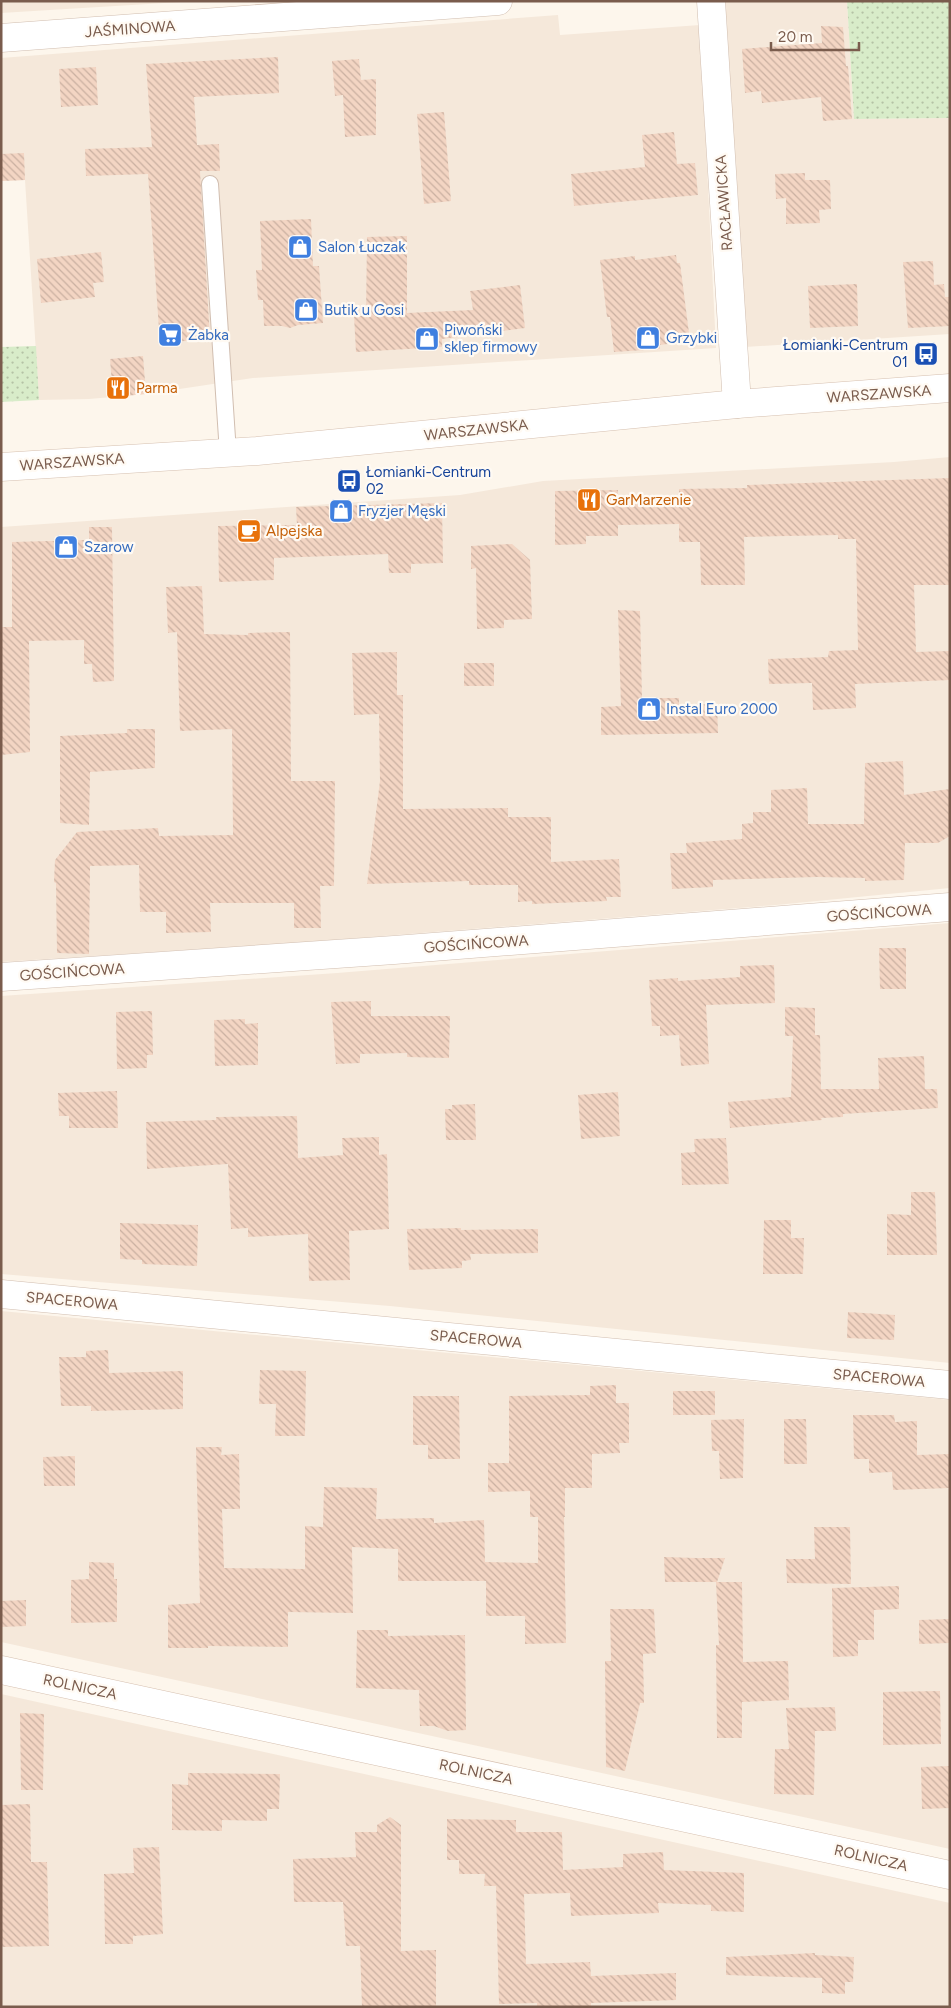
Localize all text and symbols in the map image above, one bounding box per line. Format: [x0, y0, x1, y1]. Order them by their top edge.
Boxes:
street label: JAŚMINOWA [84, 17, 176, 41]
scale bar [771, 20, 858, 52]
text: 20 m [778, 28, 812, 46]
street label: RACŁAWICKA [712, 154, 736, 252]
shop icon: Salon Łuczak [287, 234, 313, 260]
place label: Salon Łuczak [318, 238, 406, 256]
shop icon: Butik u Gosi [293, 297, 319, 323]
place label: Butik u Gosi [324, 301, 404, 319]
place label: Piwoński sklep firmowy [444, 321, 537, 356]
supermarket icon: Żabka [157, 322, 183, 348]
shop icon: Grzybki [635, 325, 661, 351]
place label: Żabka [188, 326, 229, 344]
shop icon: Piwoński sklep firmowy [414, 326, 440, 352]
place label: Grzybki [666, 329, 717, 347]
place label: Łomianki-Centrum 01 [783, 336, 908, 371]
bus stop icon: Łomianki-Centrum 01 [913, 341, 939, 367]
restaurant icon: Parma [105, 375, 131, 401]
place label: Parma [136, 379, 178, 397]
street label: WARSZAWSKA [826, 381, 932, 407]
street label: WARSZAWSKA [423, 416, 529, 444]
street label: WARSZAWSKA [19, 449, 125, 475]
place label: Łomianki-Centrum 02 [366, 463, 491, 498]
bus stop icon: Łomianki-Centrum 02 [336, 468, 362, 494]
restaurant icon: GarMarzenie [576, 487, 602, 513]
place label: GarMarzenie [606, 491, 691, 509]
shop icon: Fryzjer Męski [328, 498, 354, 524]
place label: Fryzjer Męski [358, 502, 446, 520]
cafe icon: Alpejska [236, 518, 262, 544]
place label: Alpejska [266, 522, 322, 540]
shop icon: Szarow [53, 534, 79, 560]
place label: Szarow [84, 538, 134, 556]
shop icon: Instal Euro 2000 [636, 696, 662, 722]
place label: Instal Euro 2000 [666, 700, 778, 718]
street label: GOŚCIŃCOWA [826, 900, 932, 926]
street label: GOŚCIŃCOWA [423, 931, 529, 957]
street label: GOŚCIŃCOWA [19, 959, 125, 985]
street label: SPACEROWA [25, 1288, 119, 1314]
street label: SPACEROWA [429, 1326, 523, 1352]
street label: SPACEROWA [832, 1365, 926, 1391]
street label: ROLNICZA [41, 1670, 119, 1704]
street label: ROLNICZA [437, 1755, 515, 1789]
street label: ROLNICZA [832, 1841, 910, 1875]

